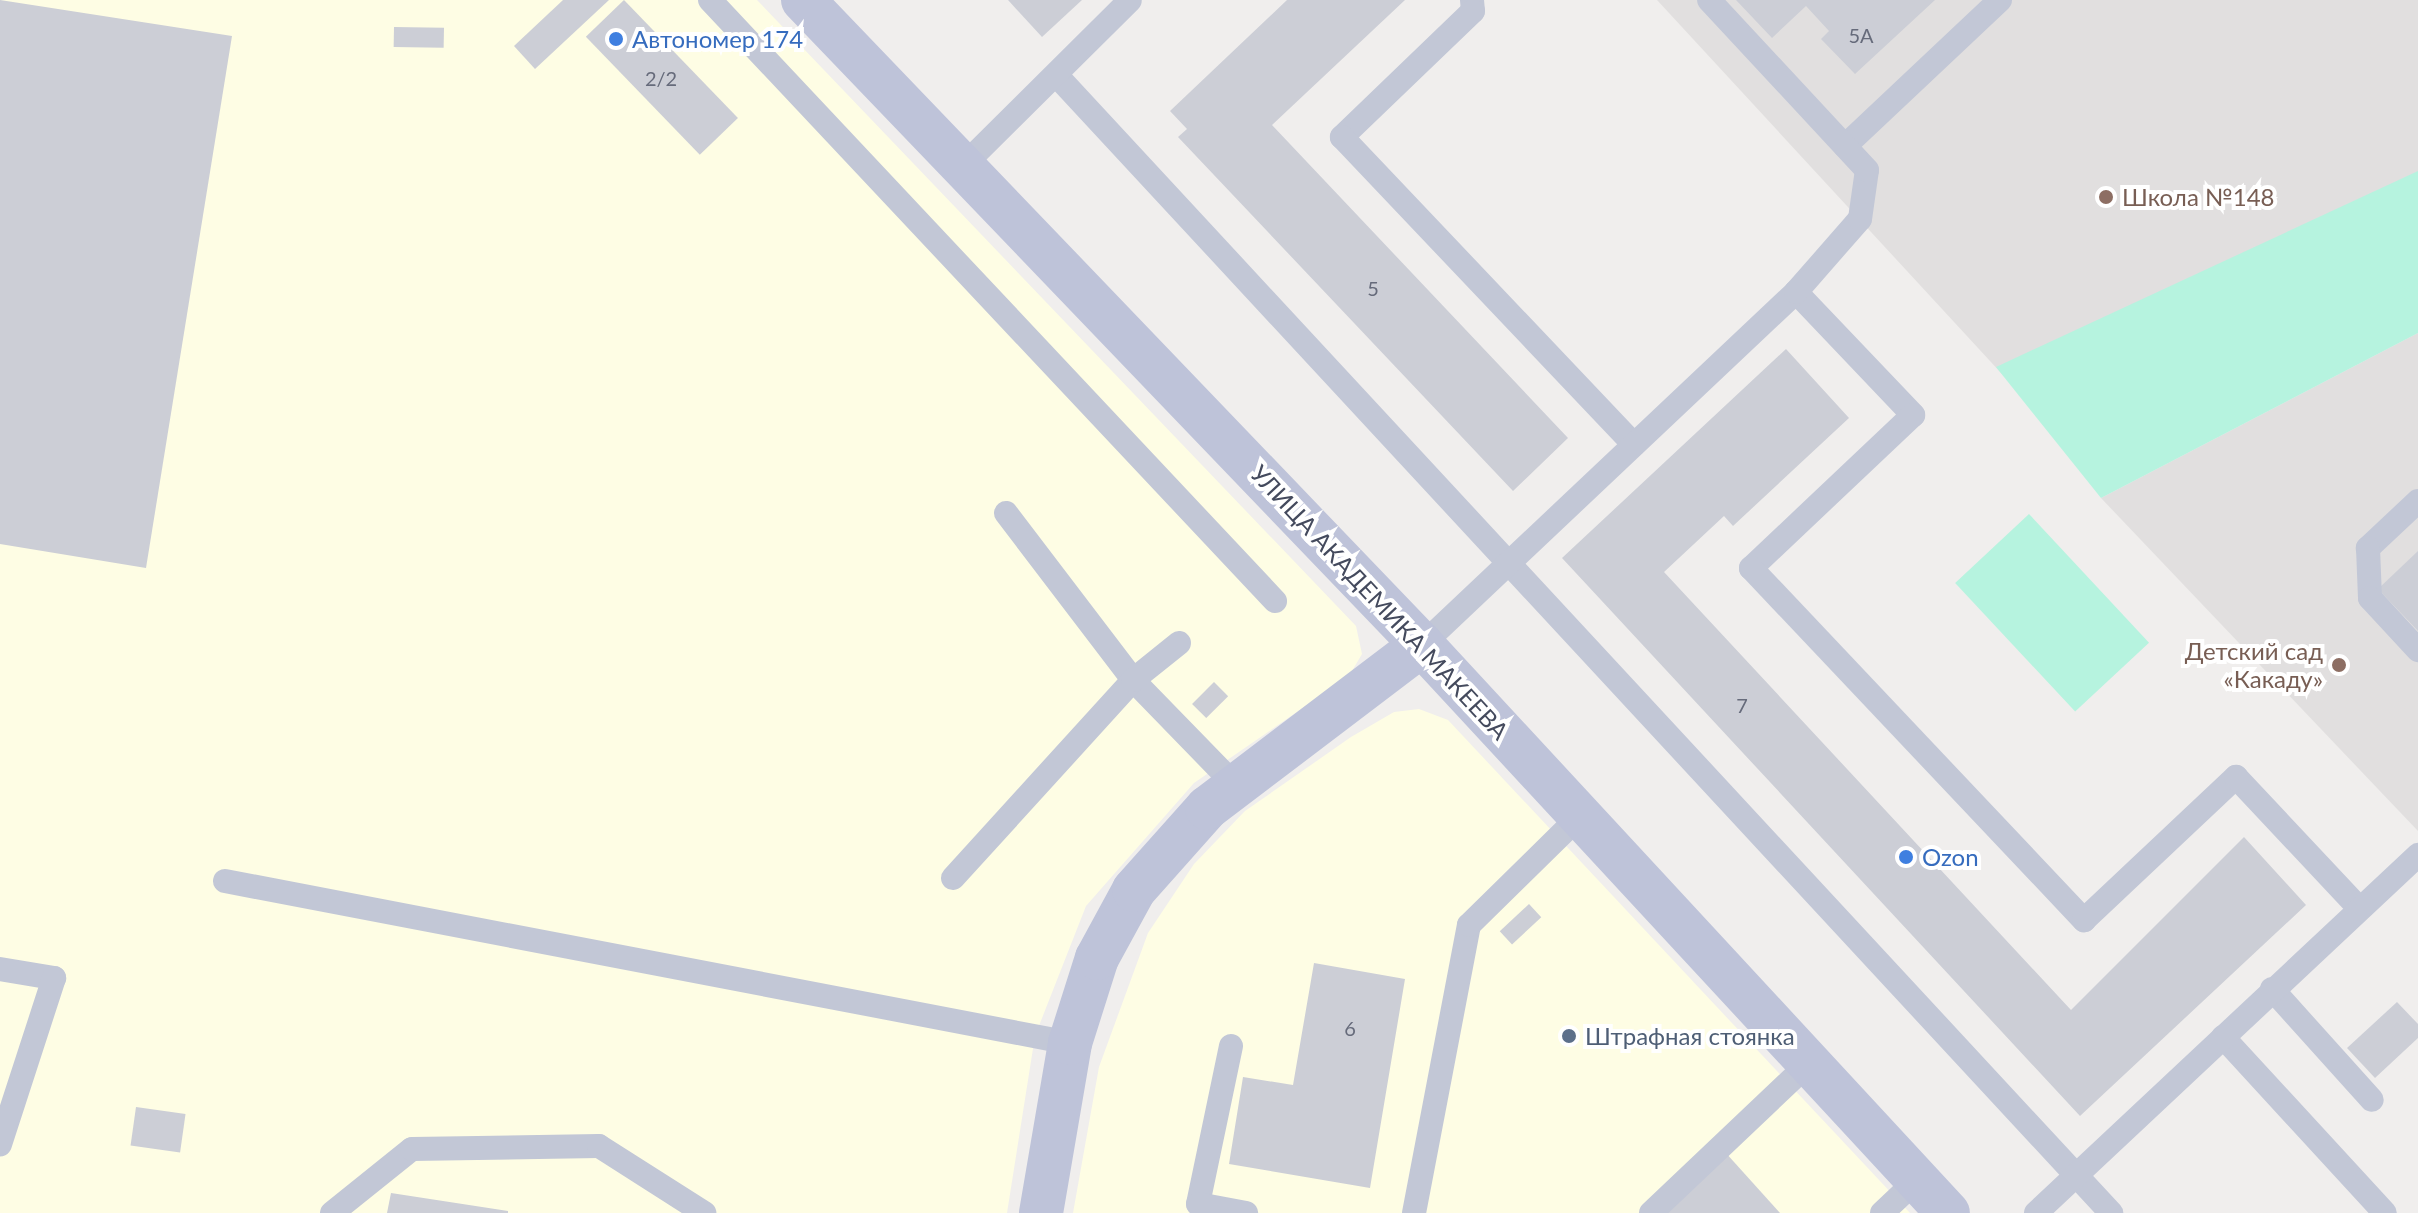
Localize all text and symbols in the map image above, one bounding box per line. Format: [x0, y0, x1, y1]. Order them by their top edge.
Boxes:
house number: 5А [1848, 23, 1874, 47]
place label: Автономер 174 [632, 25, 803, 53]
marker: Автономер 174 [607, 30, 625, 48]
house number: 2/2 [645, 66, 677, 90]
place label: Школа №148 [2122, 183, 2274, 211]
marker: Школа №148 [2097, 188, 2115, 206]
house number: 5 [1367, 276, 1379, 300]
street label: УЛИЦА АКАДЕМИКА МАКЕЕВА [1245, 459, 1515, 745]
place label: Детский сад «Какаду» [2185, 637, 2323, 693]
marker: Детский сад «Какаду» [2330, 656, 2348, 674]
house number: 7 [1736, 693, 1748, 717]
place label: Ozon [1922, 843, 1979, 871]
marker: Ozon [1897, 848, 1915, 866]
house number: 6 [1344, 1016, 1356, 1040]
place label: Штрафная стоянка [1585, 1022, 1795, 1050]
marker: Штрафная стоянка [1560, 1027, 1578, 1045]

